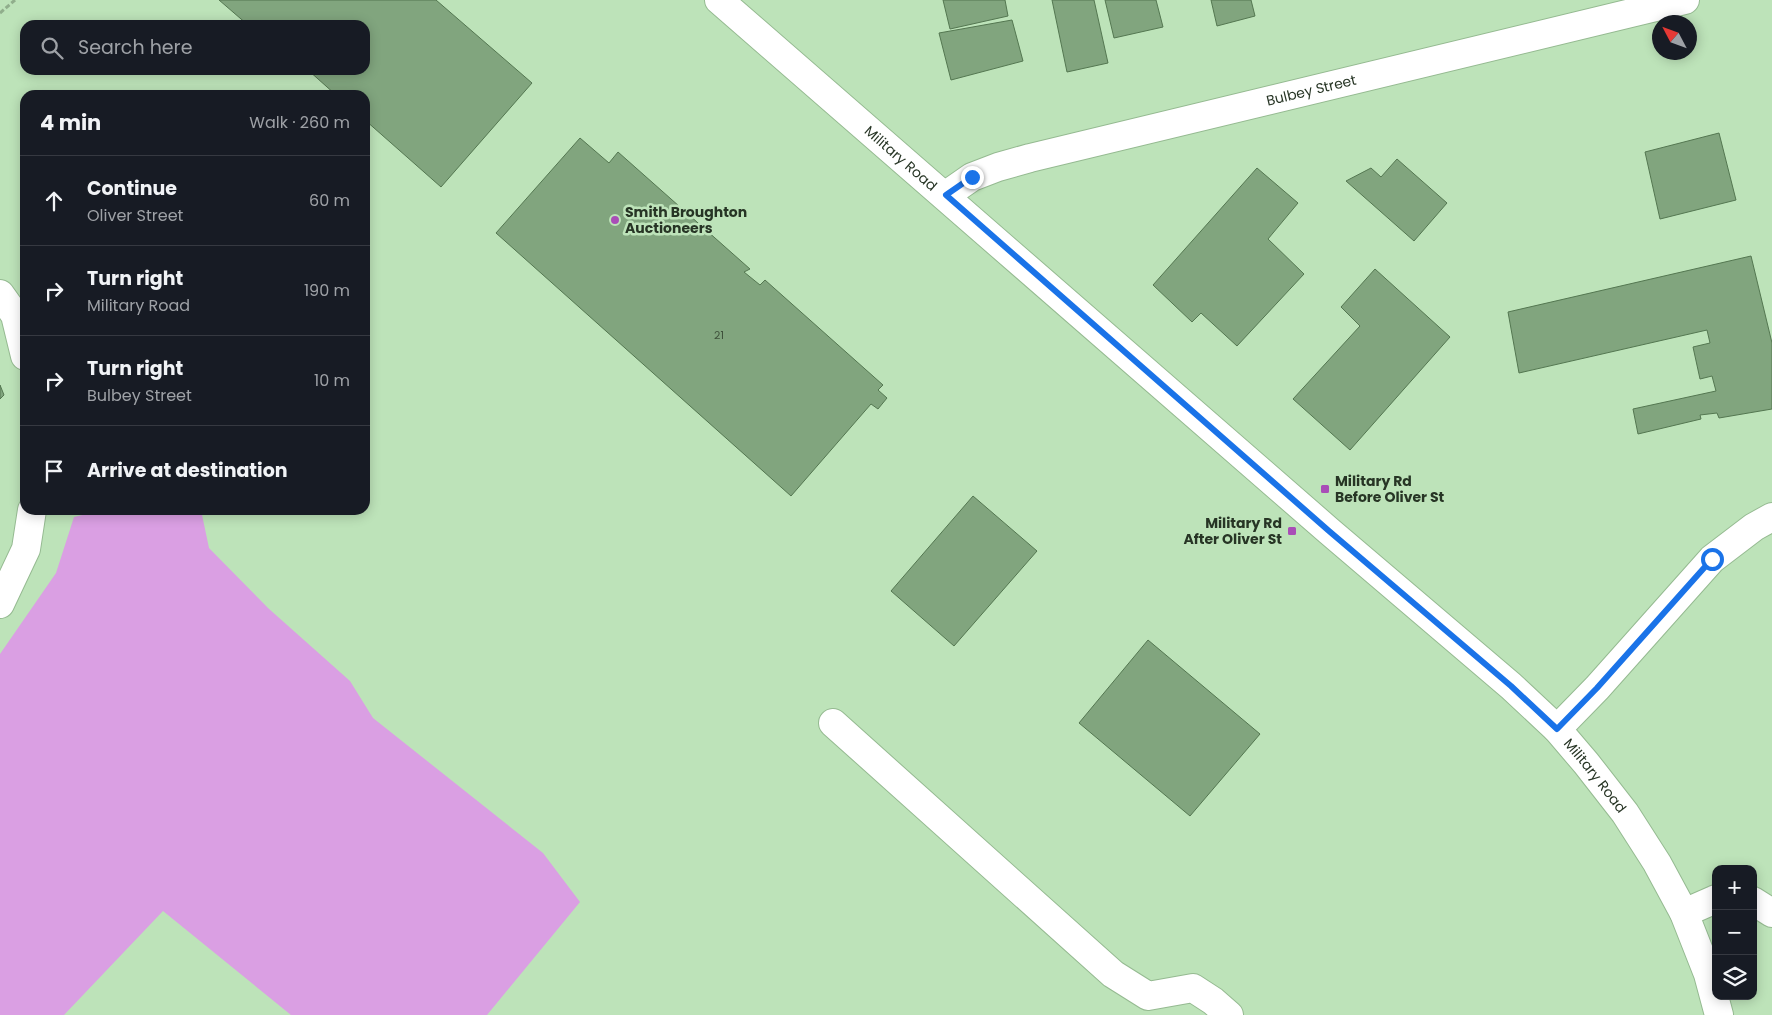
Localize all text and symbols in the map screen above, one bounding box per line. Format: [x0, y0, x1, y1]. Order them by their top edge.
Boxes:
north arrow [1652, 15, 1697, 60]
search box [20, 20, 370, 75]
icon: search [38, 34, 66, 62]
text: Search here [78, 34, 192, 61]
street label: Bulbey Street [1264, 70, 1358, 111]
text: 4 min [40, 108, 101, 137]
text: Walk · 260 m [249, 111, 350, 134]
street label: Military Road [860, 121, 941, 195]
route end [961, 166, 984, 189]
text: Continue [87, 175, 177, 202]
icon: ahead [40, 187, 68, 215]
text: 60 m [309, 189, 350, 212]
place label: Smith Broughton Auctioneers [625, 202, 747, 238]
text: Oliver Street [87, 204, 183, 227]
marker: Smith Broughton Auctioneers [609, 214, 621, 226]
text: Turn right [87, 265, 183, 292]
icon: right [40, 277, 68, 305]
text: 190 m [304, 279, 350, 302]
text: Military Road [87, 294, 190, 317]
house number: 21 [714, 327, 724, 343]
text: Turn right [87, 355, 183, 382]
icon: right [40, 367, 68, 395]
text: 10 m [314, 369, 350, 392]
text: Bulbey Street [87, 384, 192, 407]
icon: arrive [40, 457, 68, 485]
text: Arrive at destination [87, 457, 288, 484]
place label: Military Rd Before Oliver St [1335, 471, 1445, 507]
marker: Military Rd Before Oliver St [1319, 483, 1331, 495]
place label: Military Rd After Oliver St [1183, 513, 1282, 549]
marker: Military Rd After Oliver St [1286, 525, 1298, 537]
route start [1701, 548, 1724, 571]
street label: Military Road [1559, 734, 1631, 817]
map controls [1712, 865, 1757, 1000]
button: + [1712, 865, 1757, 910]
button: − [1712, 910, 1757, 955]
button: layers [1712, 955, 1757, 1000]

